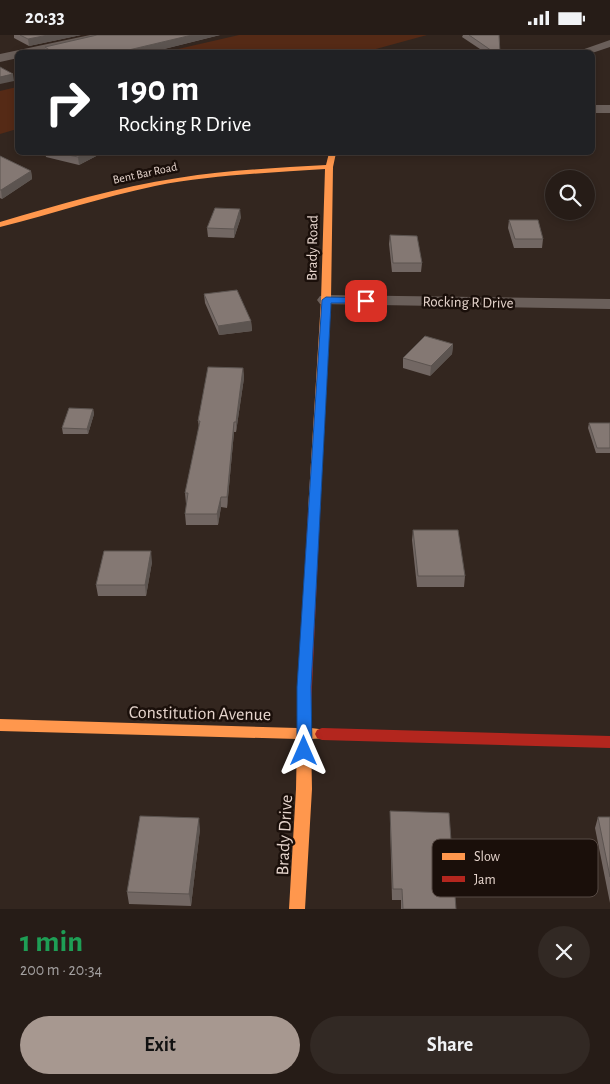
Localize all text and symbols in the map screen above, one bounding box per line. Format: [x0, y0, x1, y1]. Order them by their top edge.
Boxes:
text: 20:33 [25, 8, 65, 27]
icon: right [35, 70, 100, 135]
text: 190 m [118, 72, 199, 107]
text: Rocking R Drive [118, 113, 251, 135]
street label: Bent Bar Road [112, 160, 178, 186]
map controls [545, 170, 595, 220]
button: search [545, 170, 595, 220]
street label: Brady Road [304, 215, 321, 281]
pin [345, 280, 387, 322]
icon: arrive [352, 287, 380, 315]
street label: Rocking R Drive [422, 294, 514, 311]
street label: Constitution Avenue [129, 704, 271, 724]
position arrow [277, 724, 329, 776]
street label: Brady Drive [274, 794, 296, 876]
legend [432, 839, 598, 897]
text: Slow [474, 850, 501, 864]
text: Jam [474, 873, 496, 887]
button: close [538, 926, 590, 978]
text: 1 min [20, 927, 83, 957]
text: 200 m · 20:34 [20, 962, 102, 978]
button: Exit [20, 1016, 300, 1074]
button: Share [310, 1016, 590, 1074]

